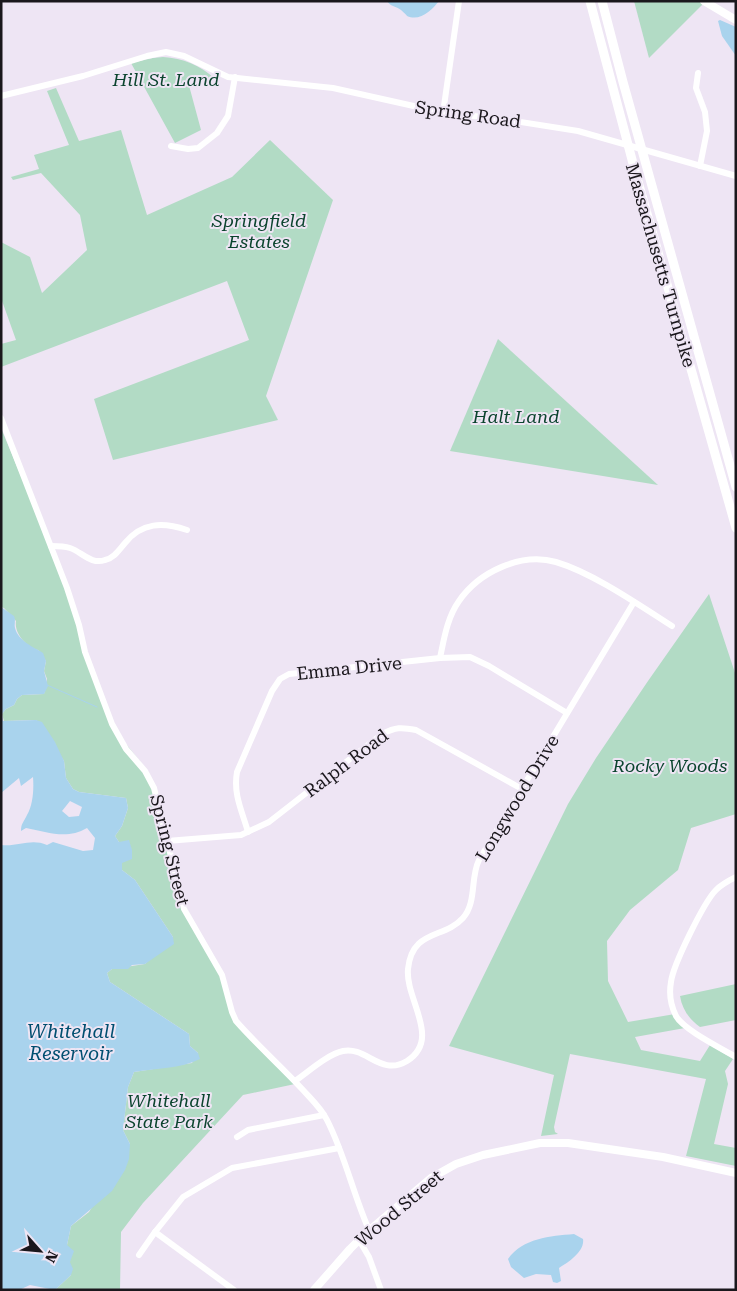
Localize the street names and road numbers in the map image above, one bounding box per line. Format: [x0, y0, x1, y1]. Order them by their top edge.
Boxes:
street label: Spring Road [414, 96, 523, 132]
street label: Massachusetts Turnpike [622, 160, 700, 370]
street label: Emma Drive [295, 652, 403, 684]
street label: Ralph Road [300, 724, 393, 801]
street label: Longwood Drive [471, 731, 563, 865]
street label: Spring Street [146, 792, 194, 908]
street label: Wood Street [351, 1165, 447, 1251]

